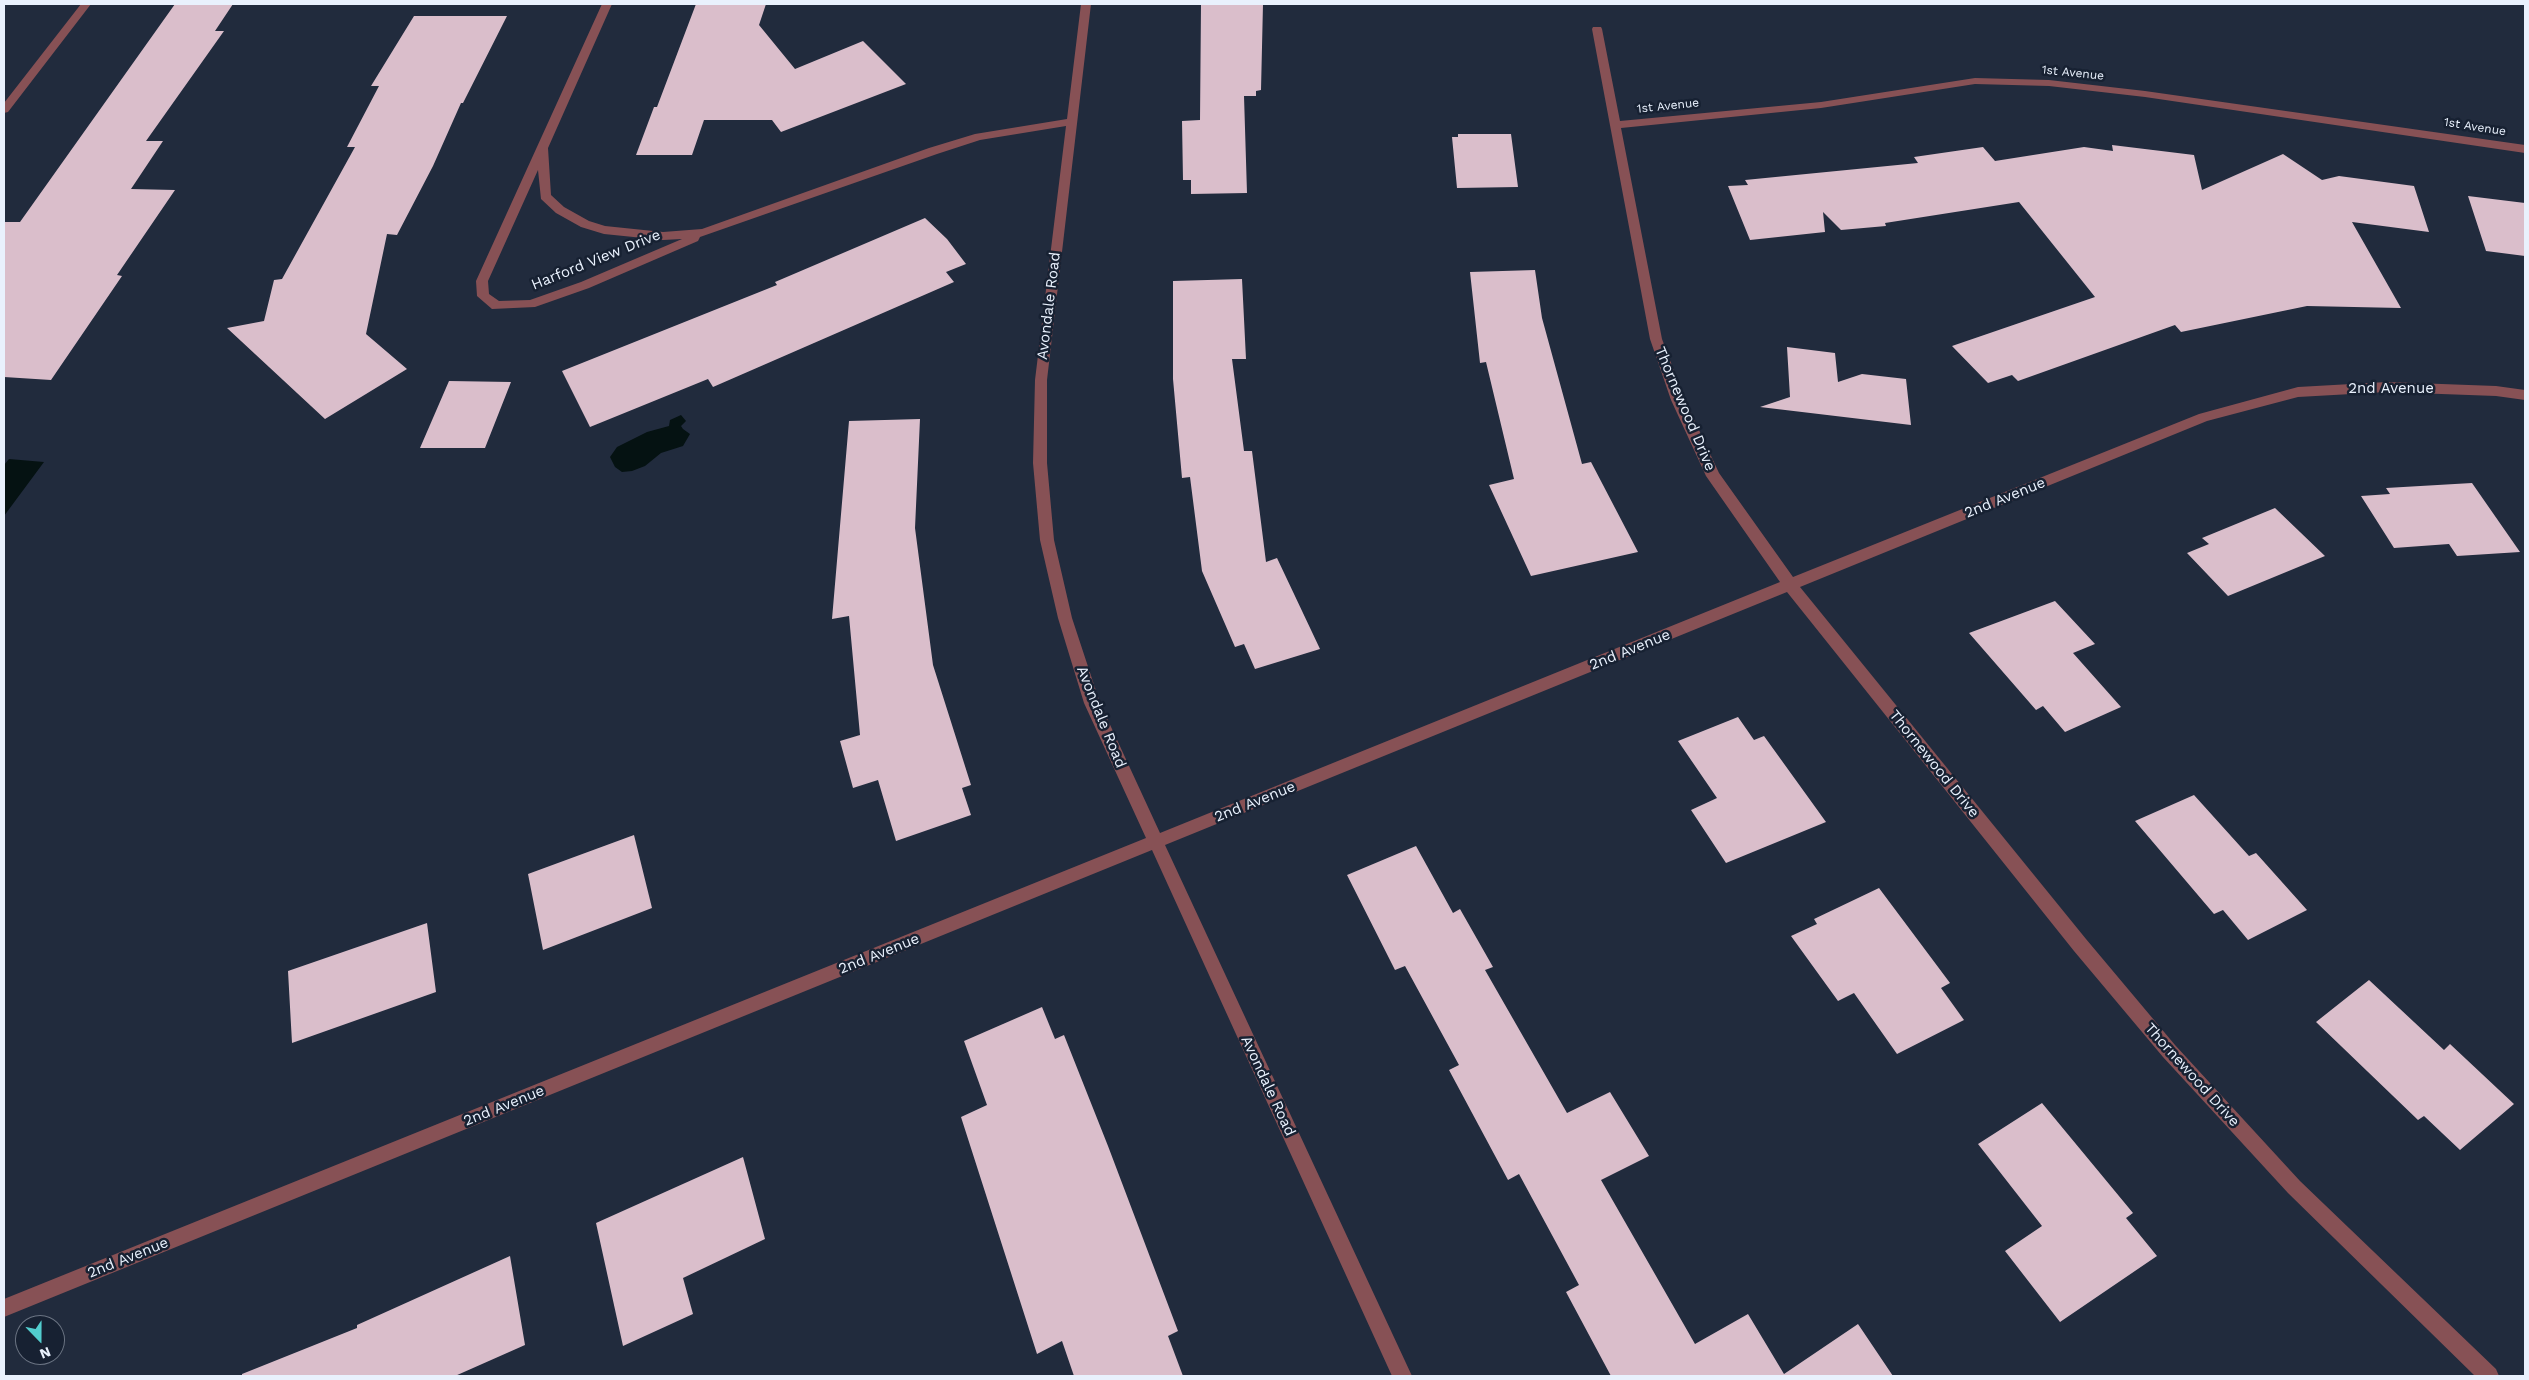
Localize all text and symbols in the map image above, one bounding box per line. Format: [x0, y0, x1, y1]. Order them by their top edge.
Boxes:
street label: 1st Avenue [2041, 63, 2105, 83]
street label: 1st Avenue [1636, 96, 1700, 116]
street label: 1st Avenue [2443, 115, 2507, 139]
street label: Harford View Drive [529, 226, 663, 294]
street label: Avondale Road [1033, 251, 1065, 361]
street label: Thornewood Drive [1651, 344, 1719, 474]
street label: 2nd Avenue [2348, 380, 2434, 398]
street label: 2nd Avenue [1962, 474, 2048, 522]
street label: 2nd Avenue [1587, 626, 1673, 674]
street label: Avondale Road [1072, 663, 1130, 771]
street label: Thornewood Drive [1885, 707, 1983, 821]
street label: 2nd Avenue [1212, 778, 1298, 826]
street label: 2nd Avenue [836, 930, 922, 978]
street label: Thornewood Drive [2141, 1020, 2243, 1130]
street label: Avondale Road [1237, 1033, 1299, 1139]
street label: 2nd Avenue [461, 1082, 547, 1130]
street label: 2nd Avenue [85, 1234, 171, 1282]
north arrow [15, 1315, 65, 1365]
text: N [37, 1344, 53, 1362]

